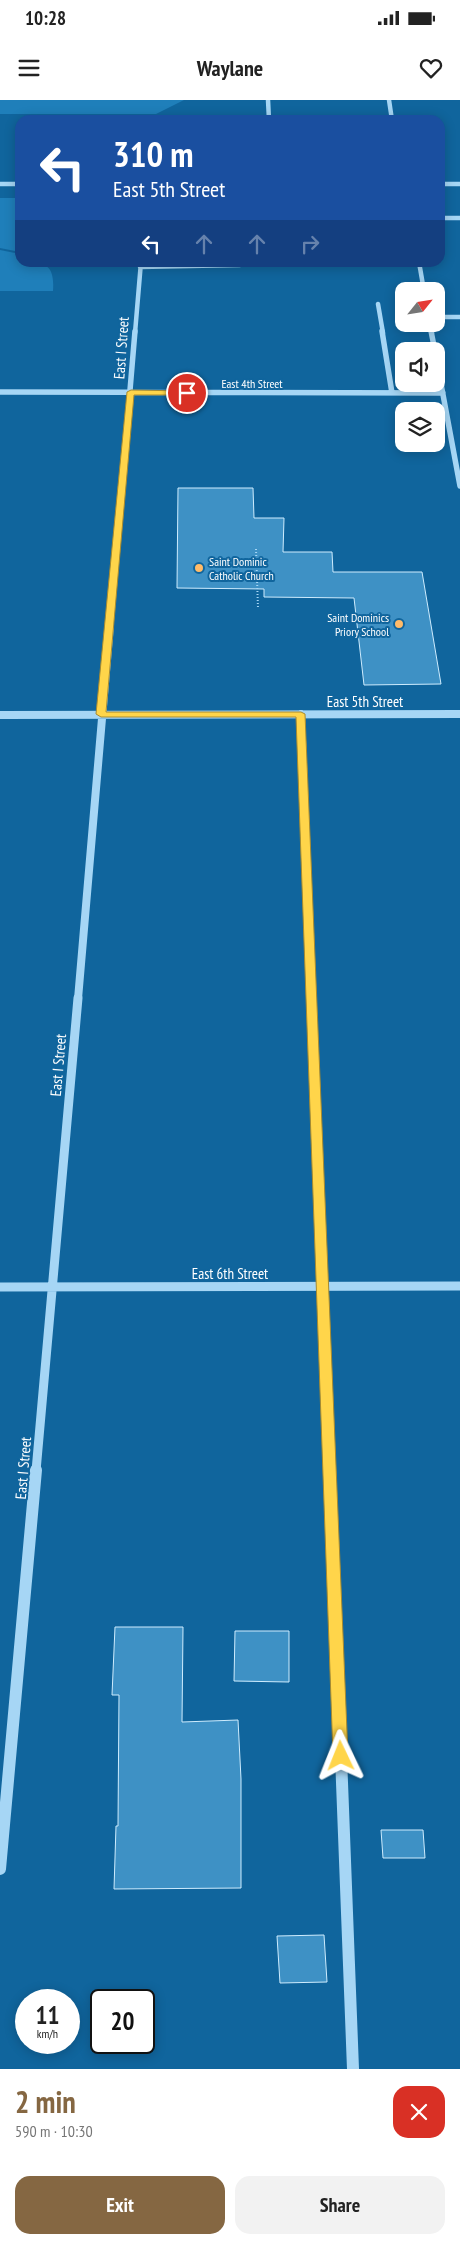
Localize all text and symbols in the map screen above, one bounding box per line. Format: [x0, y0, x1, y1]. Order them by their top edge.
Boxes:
text: 10:28 [25, 6, 66, 30]
icon: menu [15, 54, 43, 82]
text: Waylane [197, 54, 263, 82]
icon: heart [417, 54, 445, 82]
text: 310 m [113, 131, 194, 177]
icon: left [30, 135, 95, 200]
text: East 5th Street [113, 175, 225, 203]
icon: left [137, 230, 165, 258]
icon: ahead [190, 230, 218, 258]
icon: ahead [243, 230, 271, 258]
icon: right [296, 230, 324, 258]
north arrow [395, 282, 445, 332]
map controls [395, 282, 445, 452]
street label: East I Street [109, 316, 133, 380]
button: sound [395, 342, 445, 392]
pin [166, 372, 208, 414]
street label: East 4th Street [221, 376, 283, 391]
icon: arrive [173, 379, 201, 407]
button: layers [395, 402, 445, 452]
place label: Saint Dominic Catholic Church [209, 554, 274, 583]
marker: Saint Dominic Catholic Church [193, 562, 205, 574]
place label: Saint Dominics Priory School [327, 610, 389, 639]
marker: Saint Dominics Priory School [393, 618, 405, 630]
street label: East 5th Street [327, 692, 403, 711]
street label: East I Street [46, 1033, 70, 1097]
street label: East 6th Street [192, 1264, 268, 1283]
street label: East I Street [11, 1436, 35, 1500]
position arrow [314, 1729, 366, 1781]
speed limit sign: 20 [90, 1989, 155, 2054]
text: 11 [36, 1999, 59, 2031]
text: km/h [37, 2026, 58, 2041]
text: 2 min [15, 2082, 76, 2121]
button: close [393, 2086, 445, 2138]
text: 590 m · 10:30 [15, 2121, 93, 2141]
button: Exit [15, 2176, 225, 2234]
button: Share [235, 2176, 445, 2234]

